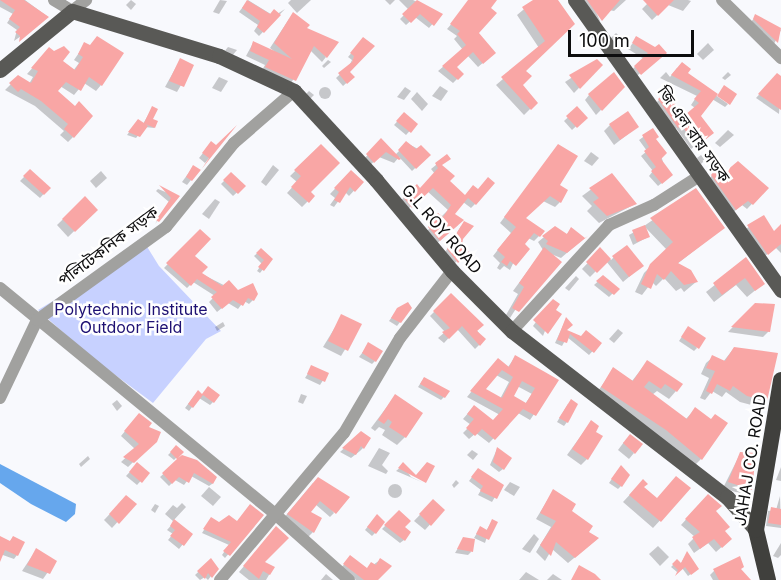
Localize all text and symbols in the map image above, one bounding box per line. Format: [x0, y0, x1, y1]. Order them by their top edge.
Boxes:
scale bar [571, 18, 697, 56]
text: 100 m [579, 30, 630, 51]
street label: জি এল রায় সড়ক [654, 82, 734, 186]
street label: G.L ROY ROAD [398, 180, 486, 278]
street label: পলিটেকনিক সড়ক [54, 202, 162, 290]
park label: Polytechnic Institute Outdoor Field [54, 299, 208, 337]
street label: JAHAJ CO. ROAD [730, 393, 770, 527]

